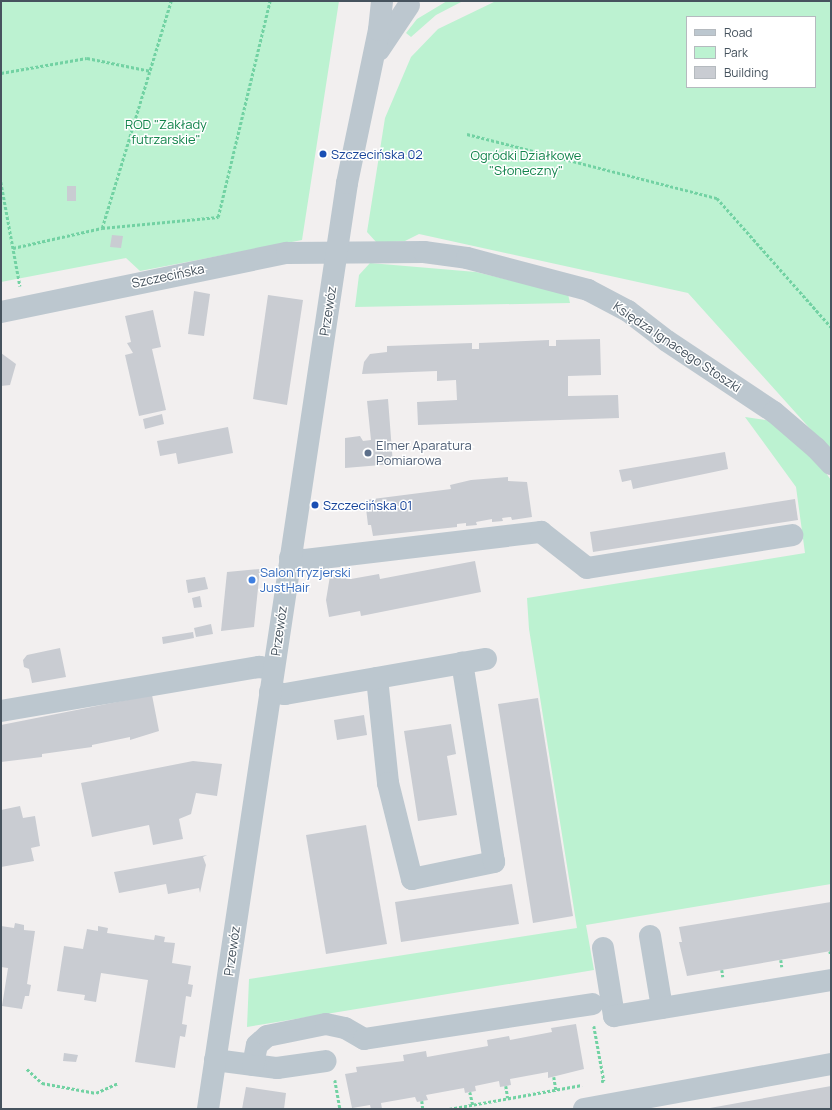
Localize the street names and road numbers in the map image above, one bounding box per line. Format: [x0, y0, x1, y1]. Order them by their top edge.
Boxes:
street label: Szczecińska [130, 261, 206, 291]
street label: Przewóz [316, 285, 340, 337]
street label: Księdza Ignacego Stoszki [610, 298, 744, 396]
street label: Przewóz [268, 605, 290, 657]
street label: Przewóz [221, 925, 243, 977]

